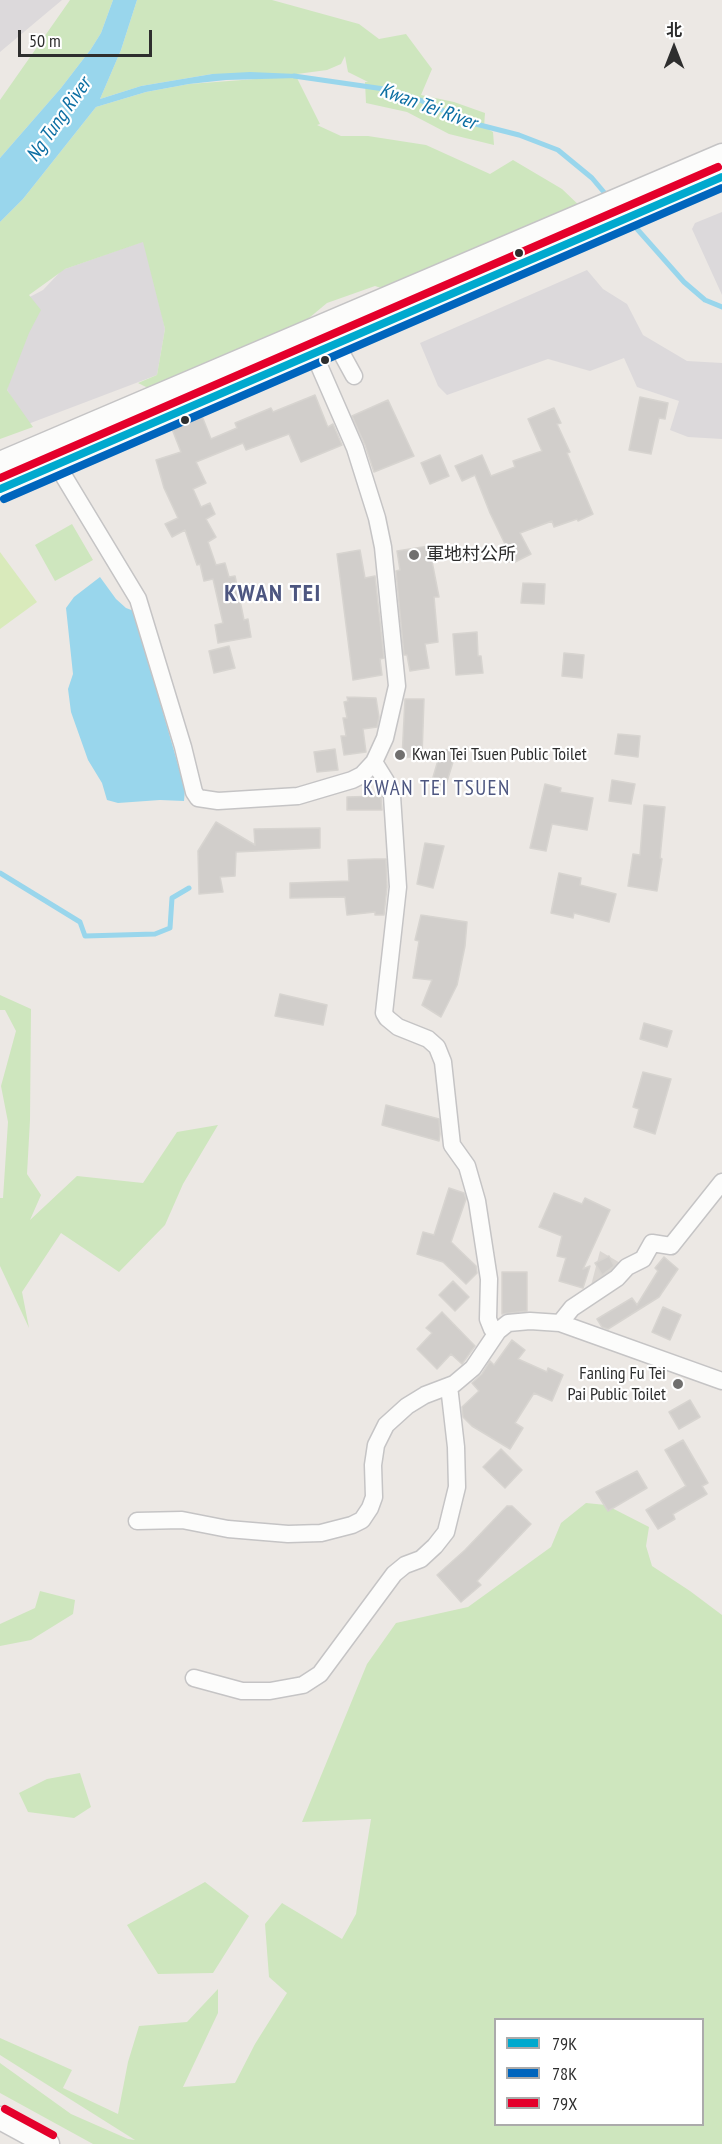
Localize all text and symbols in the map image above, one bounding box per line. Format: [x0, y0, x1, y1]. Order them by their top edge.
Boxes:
scale bar [21, 18, 154, 56]
north arrow [644, 18, 704, 78]
text: 北 [666, 20, 682, 40]
text: 50 m [29, 29, 61, 52]
water label: Ng Tung River [21, 74, 97, 166]
water label: Kwan Tei River [376, 78, 480, 136]
unlabelled marker [513, 247, 525, 259]
unlabelled marker [319, 354, 331, 366]
unlabelled marker [179, 414, 191, 426]
place label: 軍地村公所 [426, 544, 516, 566]
marker: 軍地村公所 [407, 548, 421, 562]
district label: KWAN TEI [224, 580, 322, 608]
place label: Kwan Tei Tsuen Public Toilet [412, 744, 587, 766]
marker: Kwan Tei Tsuen Public Toilet [393, 748, 407, 762]
district label: KWAN TEI TSUEN [363, 776, 511, 802]
place label: Fanling Fu Tei Pai Public Toilet [567, 1363, 666, 1406]
marker: Fanling Fu Tei Pai Public Toilet [671, 1377, 685, 1391]
legend [494, 2018, 704, 2126]
text: 79K [552, 2032, 577, 2055]
text: 78K [552, 2062, 577, 2085]
text: 79X [552, 2092, 577, 2115]

